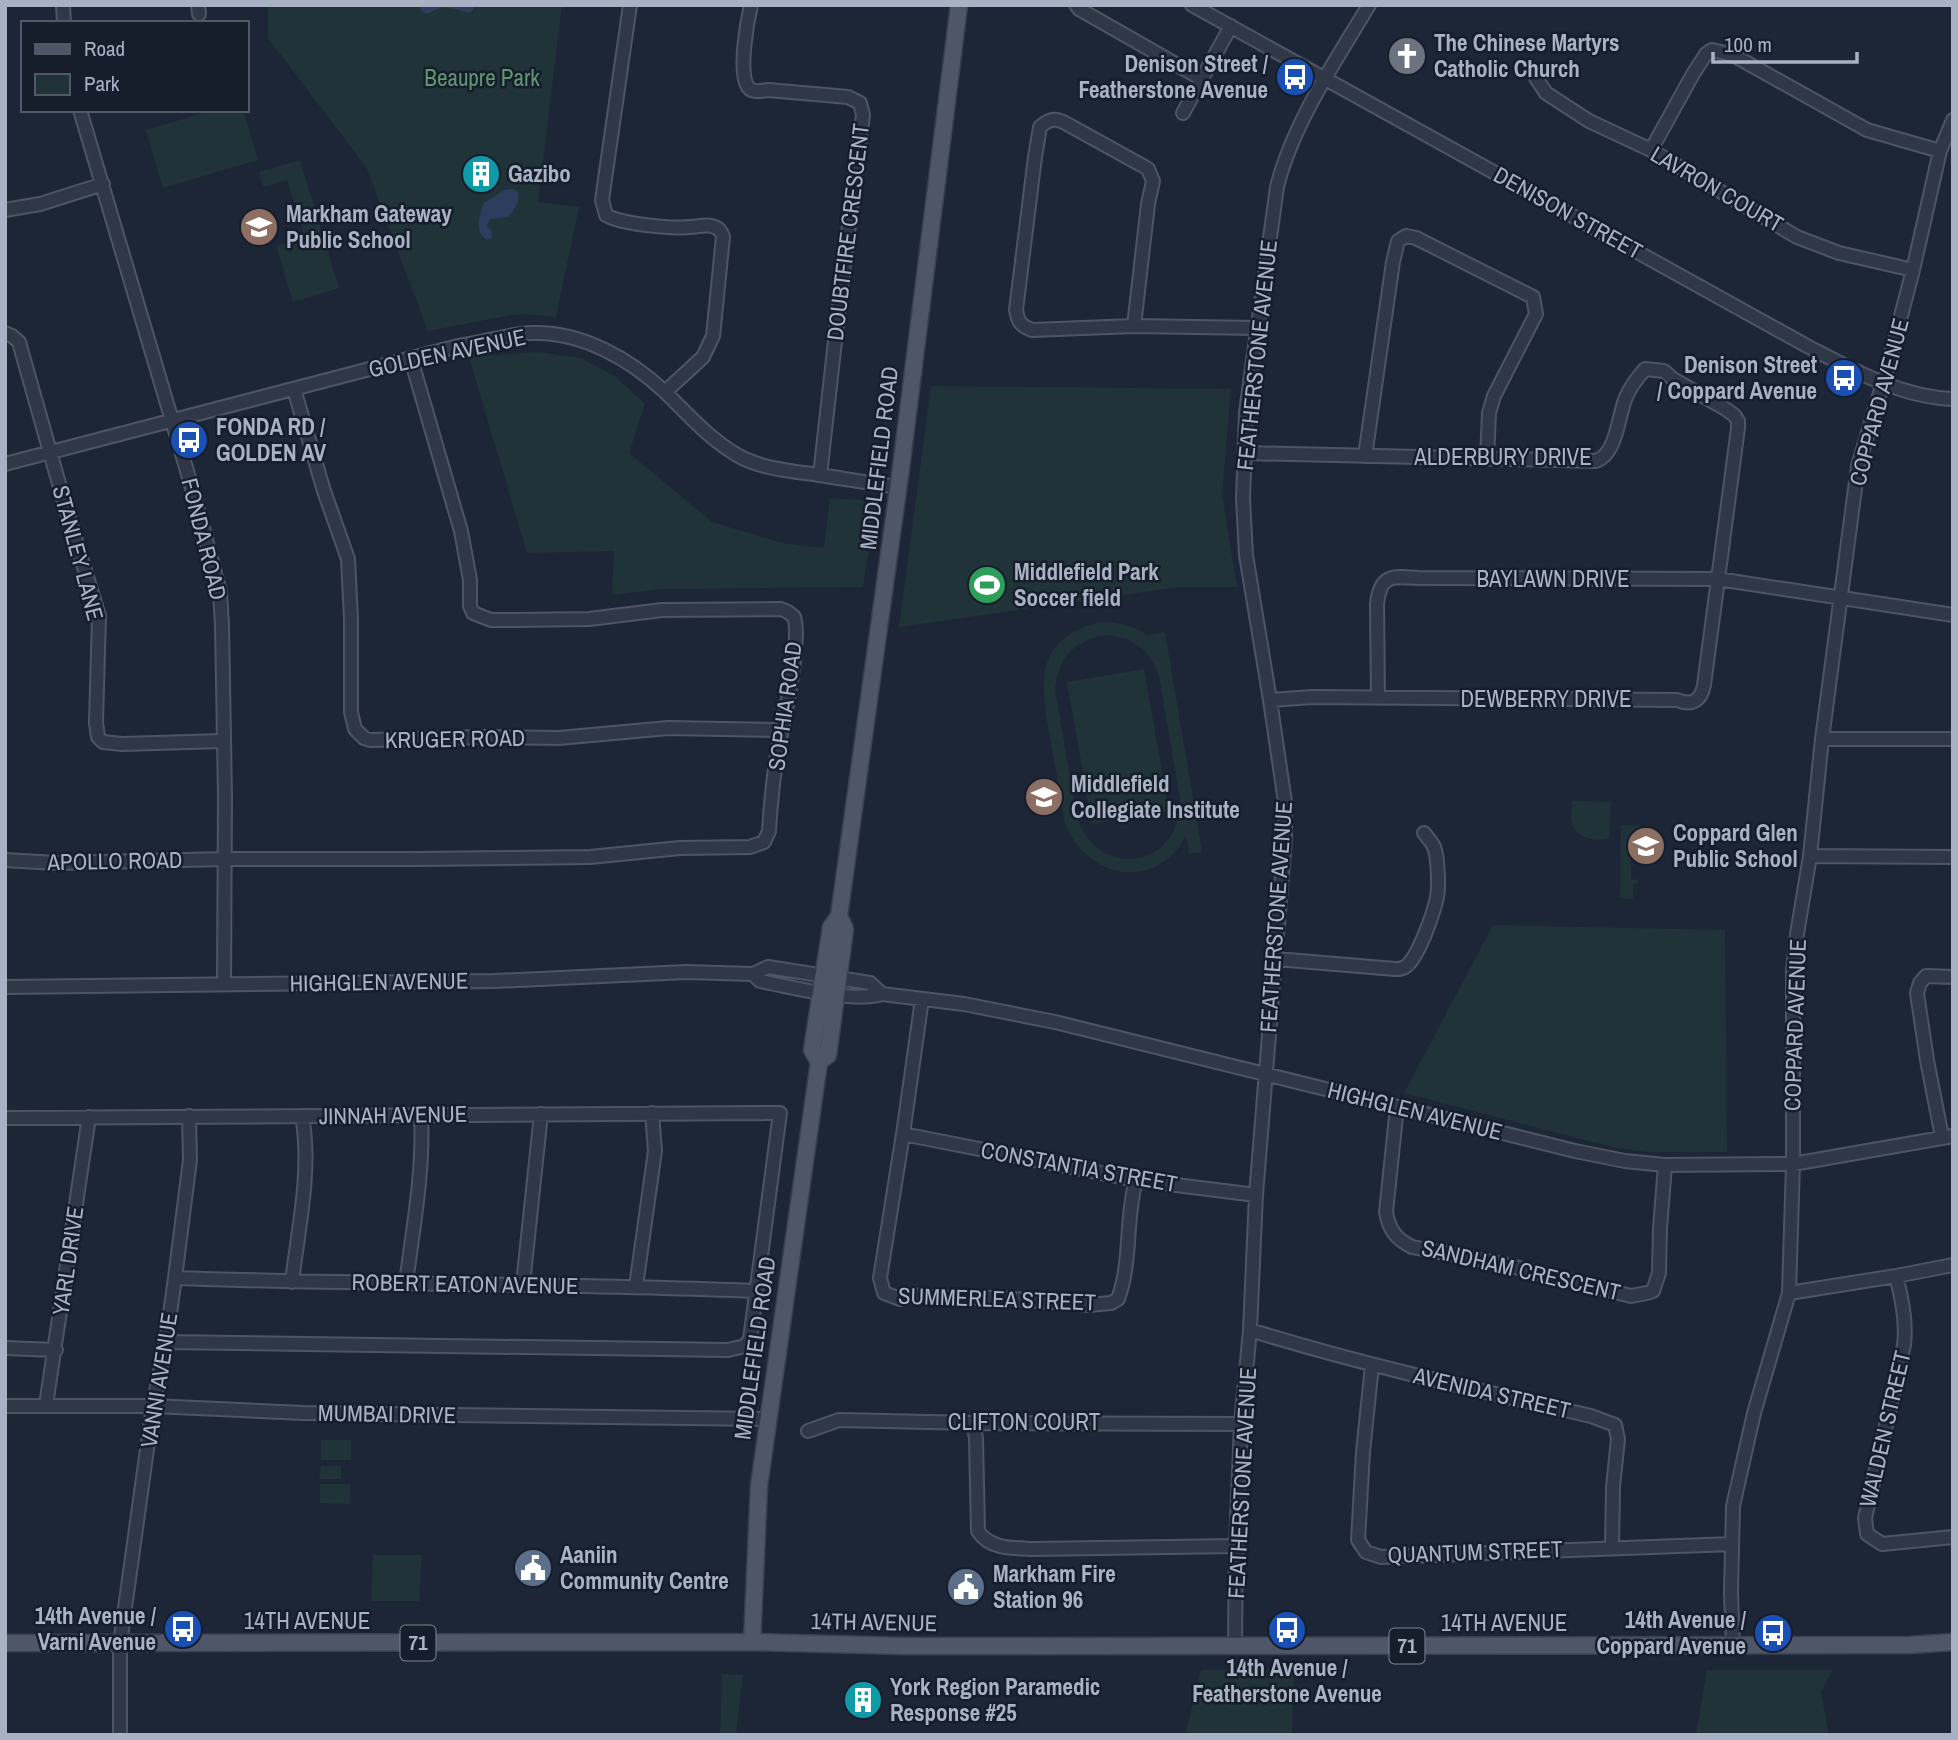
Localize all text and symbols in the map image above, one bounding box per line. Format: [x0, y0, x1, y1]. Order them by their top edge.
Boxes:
legend [21, 21, 248, 112]
scale bar [1713, 21, 1856, 65]
place label: The Chinese Martyrs Catholic Church [1434, 27, 1620, 84]
text: 100 m [1724, 30, 1772, 59]
text: Road [84, 34, 125, 63]
church icon: The Chinese Martyrs Catholic Church [1386, 35, 1428, 77]
place label: Denison Street / Featherstone Avenue [1079, 48, 1269, 105]
bus stop icon: Denison Street / Featherstone Avenue [1274, 56, 1316, 98]
park label: Beaupre Park [424, 62, 540, 93]
text: Park [84, 69, 120, 98]
street label: DOUBTFIRE CRESCENT [819, 121, 876, 342]
street label: LAVRON COURT [1645, 138, 1790, 239]
building icon: Gazibo [460, 153, 502, 195]
place label: Gazibo [508, 158, 571, 189]
street label: DENISON STREET [1488, 159, 1649, 266]
place label: Markham Gateway Public School [286, 198, 452, 255]
school or university icon: Markham Gateway Public School [238, 206, 280, 248]
street label: FEATHERSTONE AVENUE [1229, 238, 1284, 472]
street label: COPPARD AVENUE [1841, 315, 1916, 489]
street label: GOLDEN AVENUE [365, 321, 528, 384]
place label: Denison Street / Coppard Avenue [1657, 349, 1817, 406]
bus stop icon: Denison Street / Coppard Avenue [1823, 357, 1865, 399]
street label: MIDDLEFIELD ROAD [852, 365, 905, 551]
place label: FONDA RD / GOLDEN AV [216, 411, 326, 468]
bus stop icon: FONDA RD / GOLDEN AV [168, 419, 210, 461]
street label: ALDERBURY DRIVE [1413, 441, 1592, 472]
street label: FONDA ROAD [174, 475, 235, 603]
street label: STANLEY LANE [46, 482, 111, 624]
place label: Middlefield Park Soccer field [1014, 556, 1159, 613]
street label: BAYLAWN DRIVE [1476, 563, 1630, 594]
sports icon: Middlefield Park Soccer field [966, 564, 1008, 606]
street label: SOPHIA ROAD [760, 639, 809, 772]
street label: DEWBERRY DRIVE [1460, 683, 1632, 714]
street label: KRUGER ROAD [385, 722, 525, 755]
place label: Middlefield Collegiate Institute [1071, 768, 1240, 825]
school or university icon: Middlefield Collegiate Institute [1023, 776, 1065, 818]
street label: FEATHERSTONE AVENUE [1252, 800, 1299, 1034]
place label: Coppard Glen Public School [1673, 817, 1798, 874]
school or university icon: Coppard Glen Public School [1625, 825, 1667, 867]
street label: APOLLO ROAD [46, 844, 183, 877]
street label: COPPARD AVENUE [1776, 938, 1813, 1112]
street label: HIGHGLEN AVENUE [289, 964, 469, 999]
street label: HIGHGLEN AVENUE [1325, 1074, 1506, 1147]
street label: JINNAH AVENUE [318, 1098, 468, 1131]
street label: CONSTANTIA STREET [979, 1134, 1180, 1199]
street label: YARL DRIVE [44, 1204, 91, 1318]
street label: SANDHAM CRESCENT [1419, 1232, 1624, 1308]
street label: MIDDLEFIELD ROAD [726, 1254, 783, 1441]
street label: ROBERT EATON AVENUE [351, 1266, 579, 1301]
street label: SUMMERLEA STREET [897, 1280, 1097, 1317]
street label: VANNI AVENUE [133, 1310, 185, 1450]
street label: WALDEN STREET [1851, 1347, 1918, 1510]
street label: AVENIDA STREET [1410, 1359, 1574, 1426]
street label: FEATHERSTONE AVENUE [1220, 1366, 1263, 1599]
street label: MUMBAI DRIVE [318, 1397, 456, 1430]
street label: CLIFTON COURT [948, 1406, 1101, 1437]
street label: QUANTUM STREET [1387, 1533, 1563, 1570]
place label: Aaniin Community Centre [560, 1539, 729, 1596]
public building icon: Aaniin Community Centre [512, 1547, 554, 1589]
place label: Markham Fire Station 96 [993, 1558, 1116, 1615]
public building icon: Markham Fire Station 96 [945, 1566, 987, 1608]
place label: 14th Avenue / Varni Avenue [35, 1600, 157, 1657]
place label: 14th Avenue / Coppard Avenue [1596, 1604, 1747, 1661]
street label: 14TH AVENUE [244, 1605, 370, 1636]
street label: 14TH AVENUE [810, 1605, 938, 1638]
street label: 14TH AVENUE [1441, 1607, 1567, 1638]
bus stop icon: 14th Avenue / Varni Avenue [162, 1608, 204, 1650]
bus stop icon: 14th Avenue / Featherstone Avenue [1266, 1609, 1308, 1651]
bus stop icon: 14th Avenue / Coppard Avenue [1752, 1612, 1794, 1654]
road number: 71 [400, 1626, 436, 1660]
road number: 71 [1390, 1628, 1424, 1664]
place label: 14th Avenue / Featherstone Avenue [1192, 1652, 1382, 1709]
place label: York Region Paramedic Response #25 [890, 1671, 1100, 1728]
building icon: York Region Paramedic Response #25 [842, 1679, 884, 1721]

